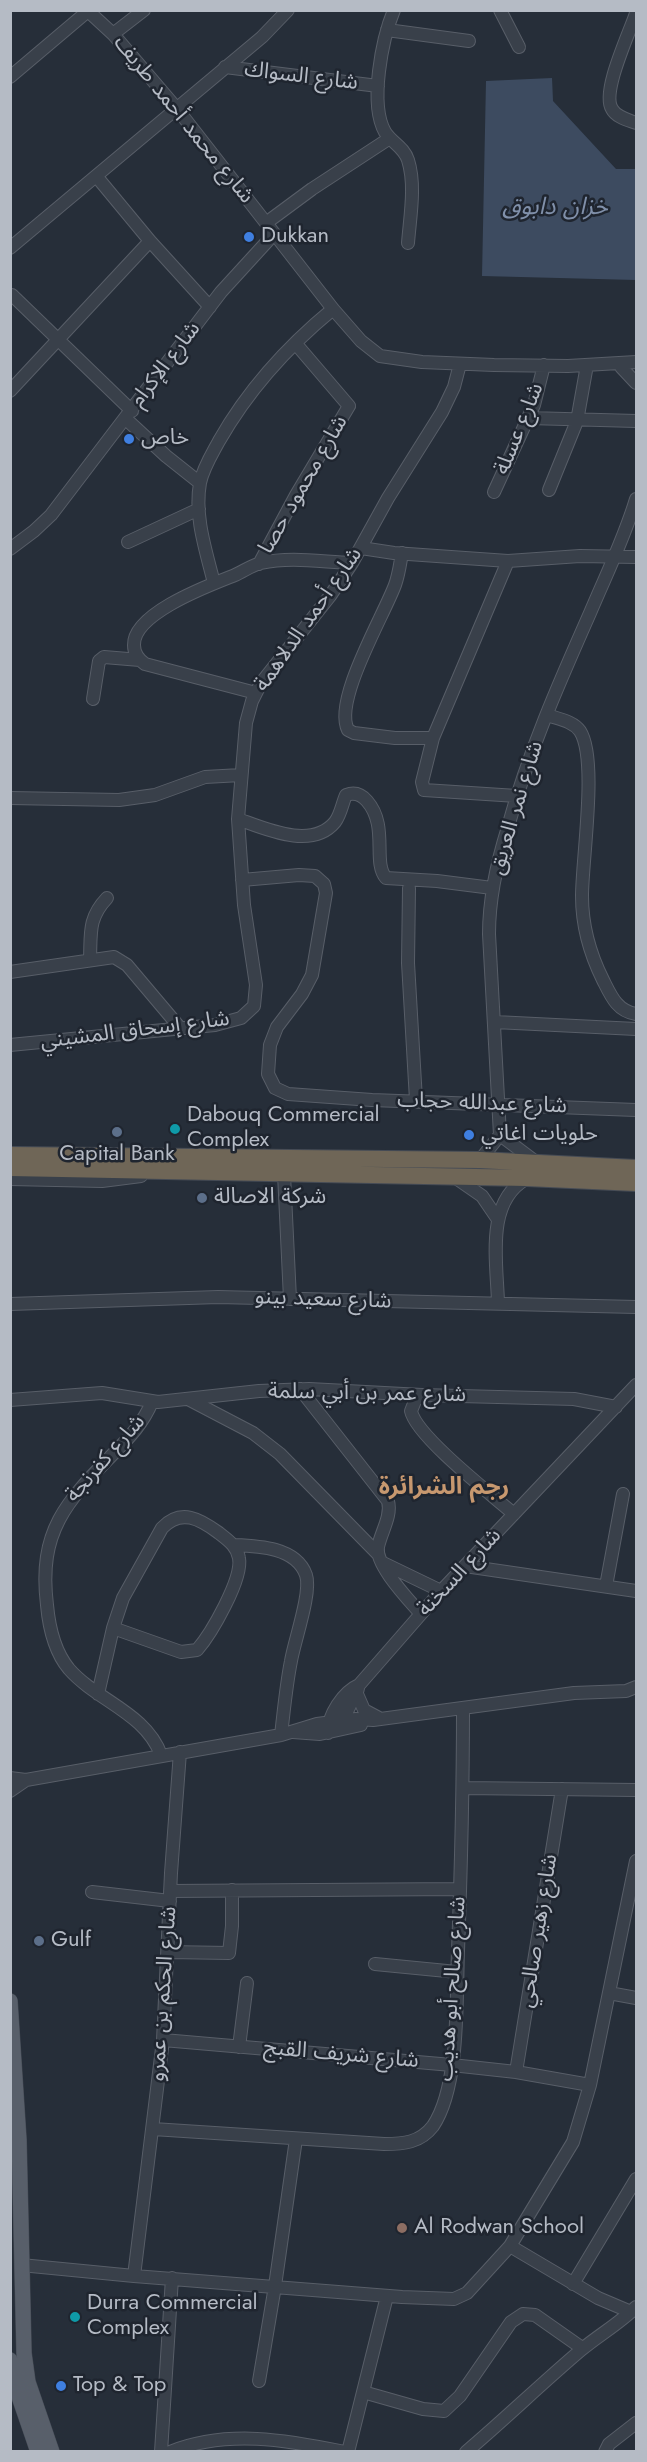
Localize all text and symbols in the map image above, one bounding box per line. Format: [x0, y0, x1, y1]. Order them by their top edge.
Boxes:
street label: شارع محمد أحمد طريف [107, 31, 259, 209]
street label: شارع السواك [243, 57, 359, 97]
water label: خزان دابوق [502, 194, 608, 222]
place label: Dukkan [261, 224, 329, 250]
marker: Dukkan [242, 230, 256, 244]
street label: شارع الإكرام [125, 317, 207, 413]
street label: شارع عسلة [490, 379, 550, 479]
street label: شارع محمود حصا [254, 411, 354, 559]
place label: خاص [141, 426, 189, 452]
marker: خاص [122, 432, 136, 446]
street label: شارع أحمد الدلاهمة [249, 543, 369, 697]
street label: شارع نمر العريق [484, 738, 550, 878]
street label: شارع إسحاق المشيني [39, 1006, 231, 1056]
street label: شارع عبدالله حجاب [397, 1088, 567, 1120]
place label: Dabouq Commercial Complex [187, 1103, 380, 1154]
marker: Dabouq Commercial Complex [168, 1122, 182, 1136]
place label: حلويات اغاتي [481, 1122, 598, 1148]
marker: Capital Bank [110, 1125, 124, 1139]
marker: حلويات اغاتي [462, 1128, 476, 1142]
place label: Capital Bank [59, 1142, 175, 1168]
place label: شركة الاصالة [214, 1185, 326, 1211]
marker: شركة الاصالة [195, 1191, 209, 1205]
street label: شارع سعيد بينو [254, 1284, 392, 1316]
street label: شارع عمر بن أبي سلمة [268, 1379, 466, 1409]
street label: شارع كفرنجة [61, 1410, 151, 1508]
district label: رجم الشرائرة [379, 1474, 509, 1502]
street label: شارع السخنة [412, 1523, 508, 1623]
street label: شارع زهير صالحي [514, 1852, 564, 2010]
street label: شارع صالح أبو هديب [433, 1896, 473, 2082]
street label: شارع الحكم بن عمرو [145, 1906, 183, 2082]
place label: Gulf [51, 1928, 91, 1954]
marker: Gulf [32, 1934, 46, 1948]
street label: شارع شريف القبج [262, 2035, 420, 2075]
place label: Al Rodwan School [414, 2215, 584, 2241]
marker: Al Rodwan School [395, 2221, 409, 2235]
place label: Durra Commercial Complex [87, 2291, 258, 2342]
marker: Durra Commercial Complex [68, 2310, 82, 2324]
place label: Top & Top [73, 2373, 166, 2399]
marker: Top & Top [54, 2379, 68, 2393]

